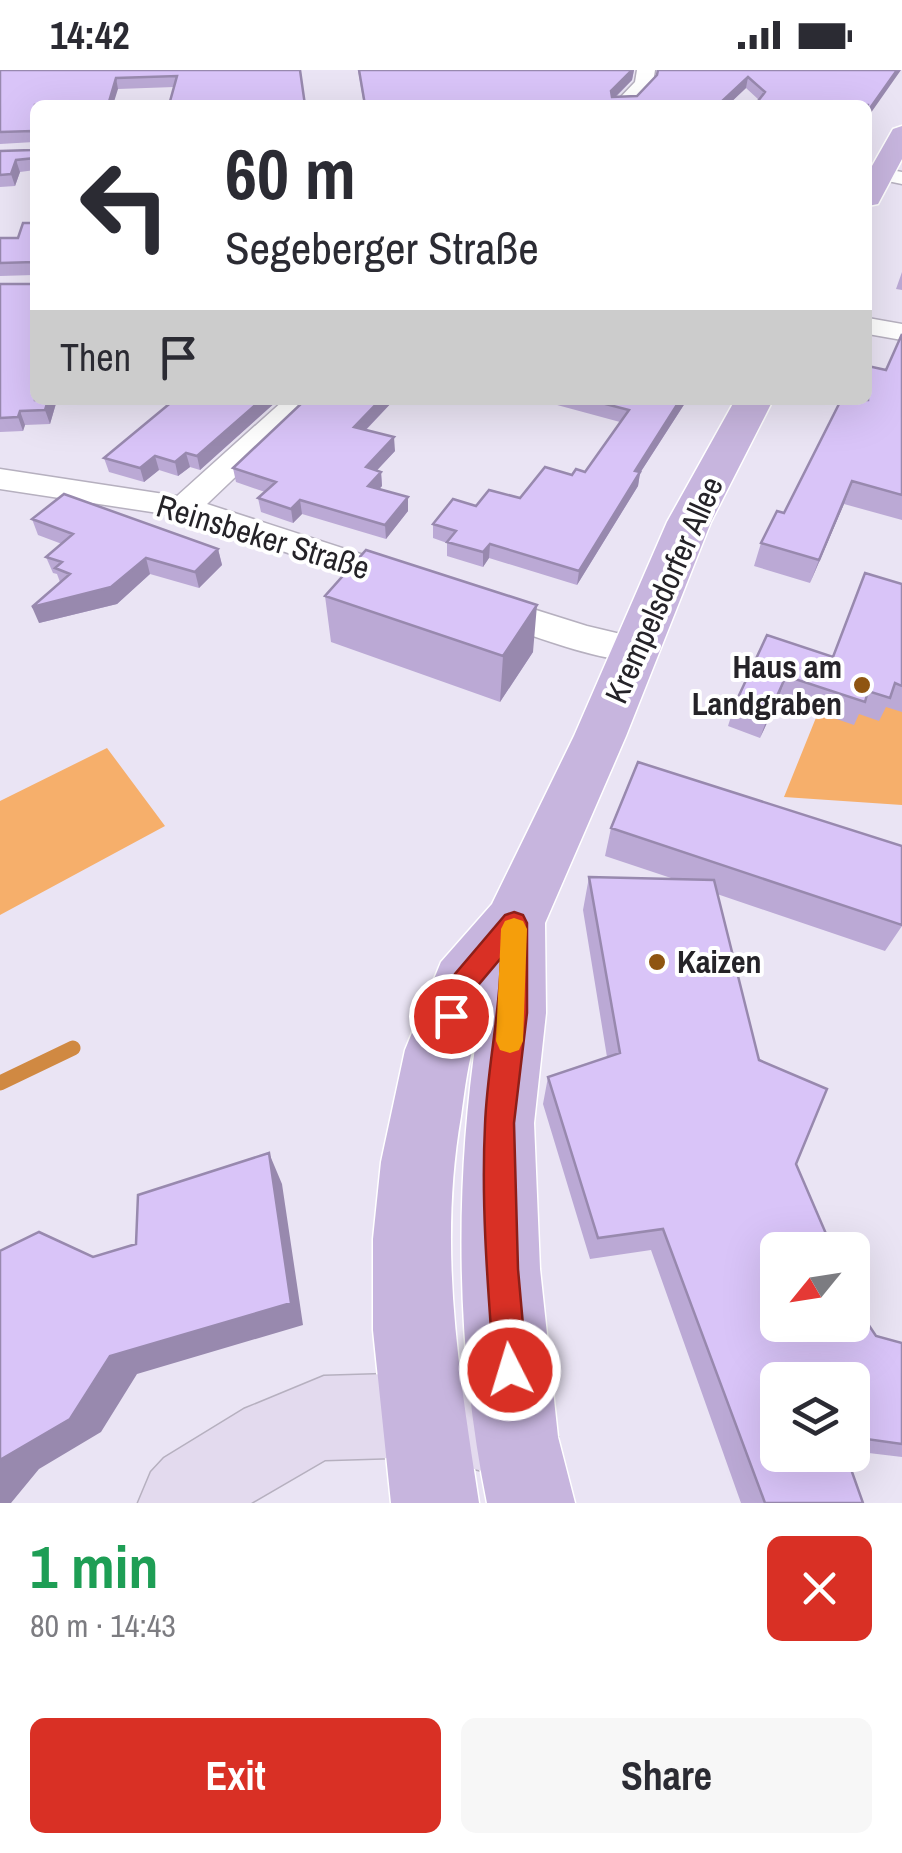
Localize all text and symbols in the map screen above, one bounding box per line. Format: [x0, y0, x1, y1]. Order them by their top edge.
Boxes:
text: 14:42 [50, 10, 130, 61]
text: 60 m [225, 127, 356, 221]
icon: left [60, 140, 190, 270]
text: Segeberger Straße [225, 217, 539, 278]
icon: arrive [151, 330, 206, 385]
text: Then [60, 332, 131, 383]
street label: Krempelsdorfer Allee [594, 470, 733, 710]
street label: Reinsbeker Straße [152, 484, 375, 589]
place label: Haus am Landgraben [692, 645, 842, 725]
marker: Haus am Landgraben [851, 674, 873, 696]
place label: Kaizen [677, 940, 762, 983]
marker: Kaizen [646, 951, 668, 973]
pin [409, 974, 494, 1059]
icon: arrive [424, 989, 479, 1044]
north arrow [760, 1232, 870, 1342]
map controls [760, 1232, 870, 1472]
position arrow [458, 1318, 562, 1422]
button: layers [760, 1362, 870, 1472]
text: 1 min [30, 1526, 159, 1607]
button: close [767, 1536, 872, 1641]
text: 80 m · 14:43 [30, 1604, 176, 1647]
button: Exit [30, 1718, 441, 1833]
button: Share [461, 1718, 872, 1833]

